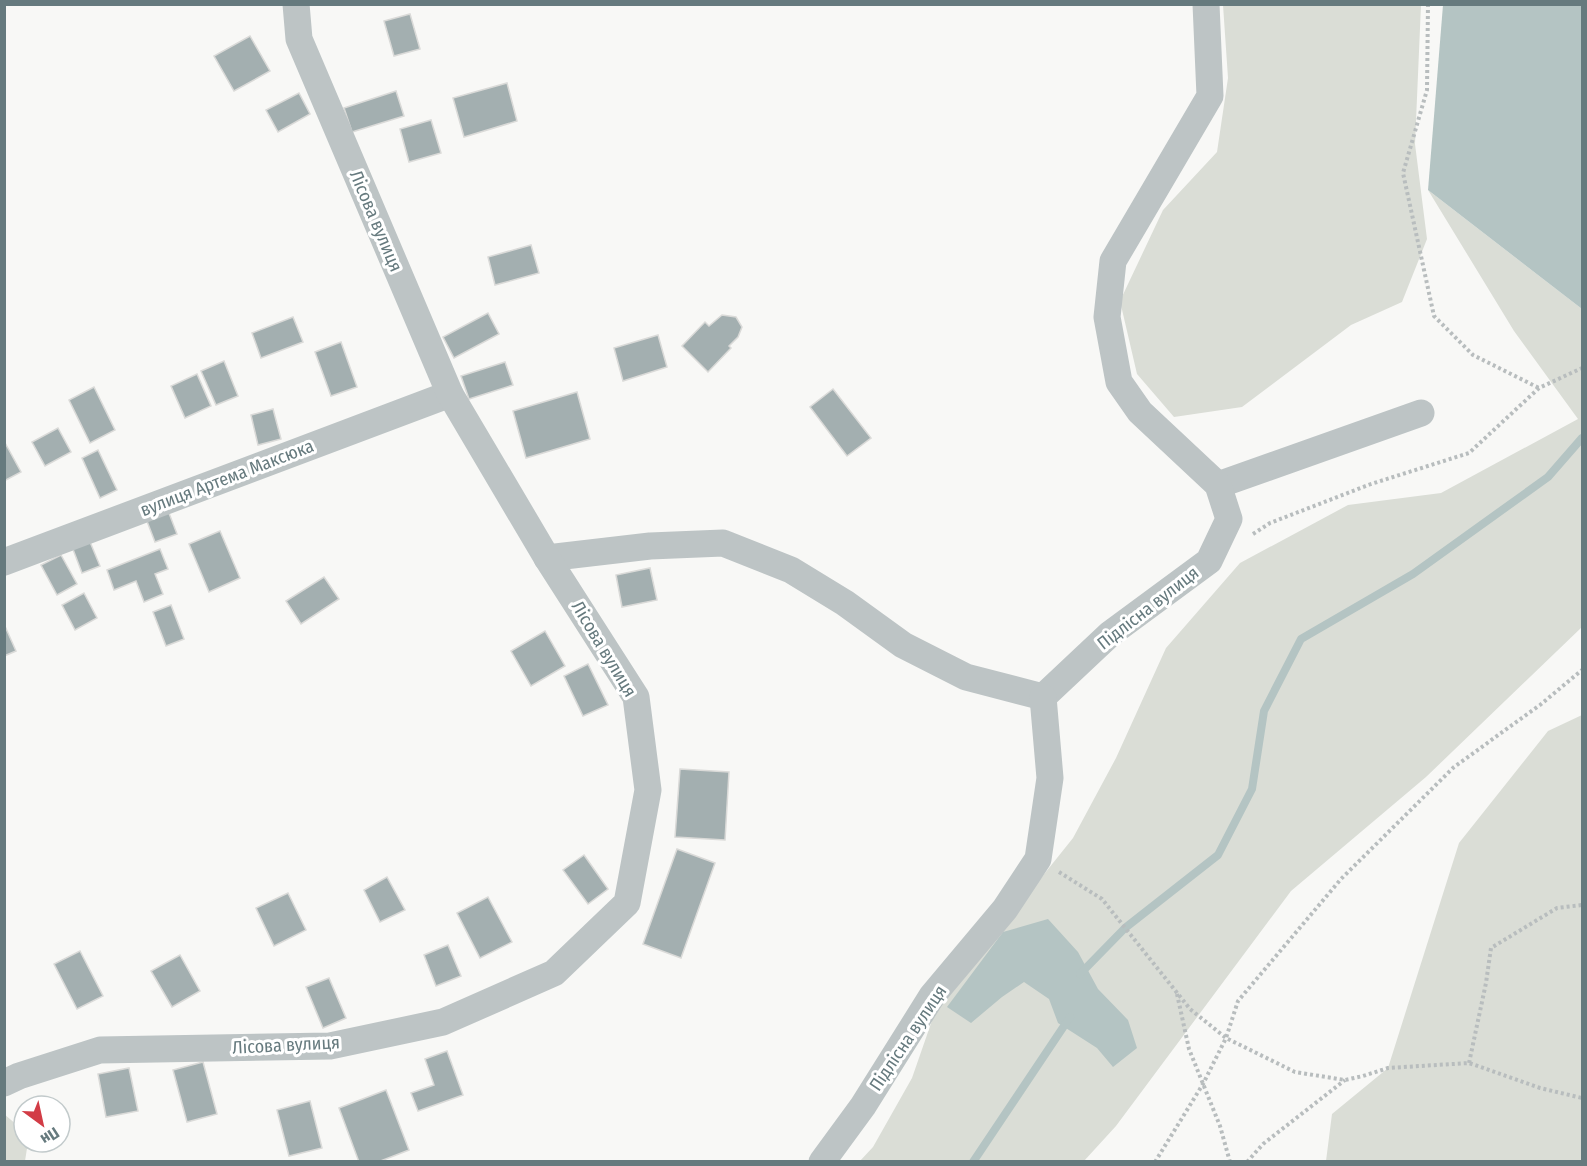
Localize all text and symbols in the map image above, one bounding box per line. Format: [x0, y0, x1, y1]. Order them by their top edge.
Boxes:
street label: Лісова вулиця [345, 167, 407, 275]
street label: вулиця Артема Максюка [137, 435, 317, 521]
street label: Підлісна вулиця [1093, 562, 1203, 654]
street label: Лісова вулиця [567, 597, 641, 701]
street label: Підлісна вулиця [865, 981, 951, 1095]
street label: Лісова вулиця [232, 1031, 340, 1059]
north arrow [12, 1094, 72, 1154]
text: Пн [37, 1123, 63, 1149]

